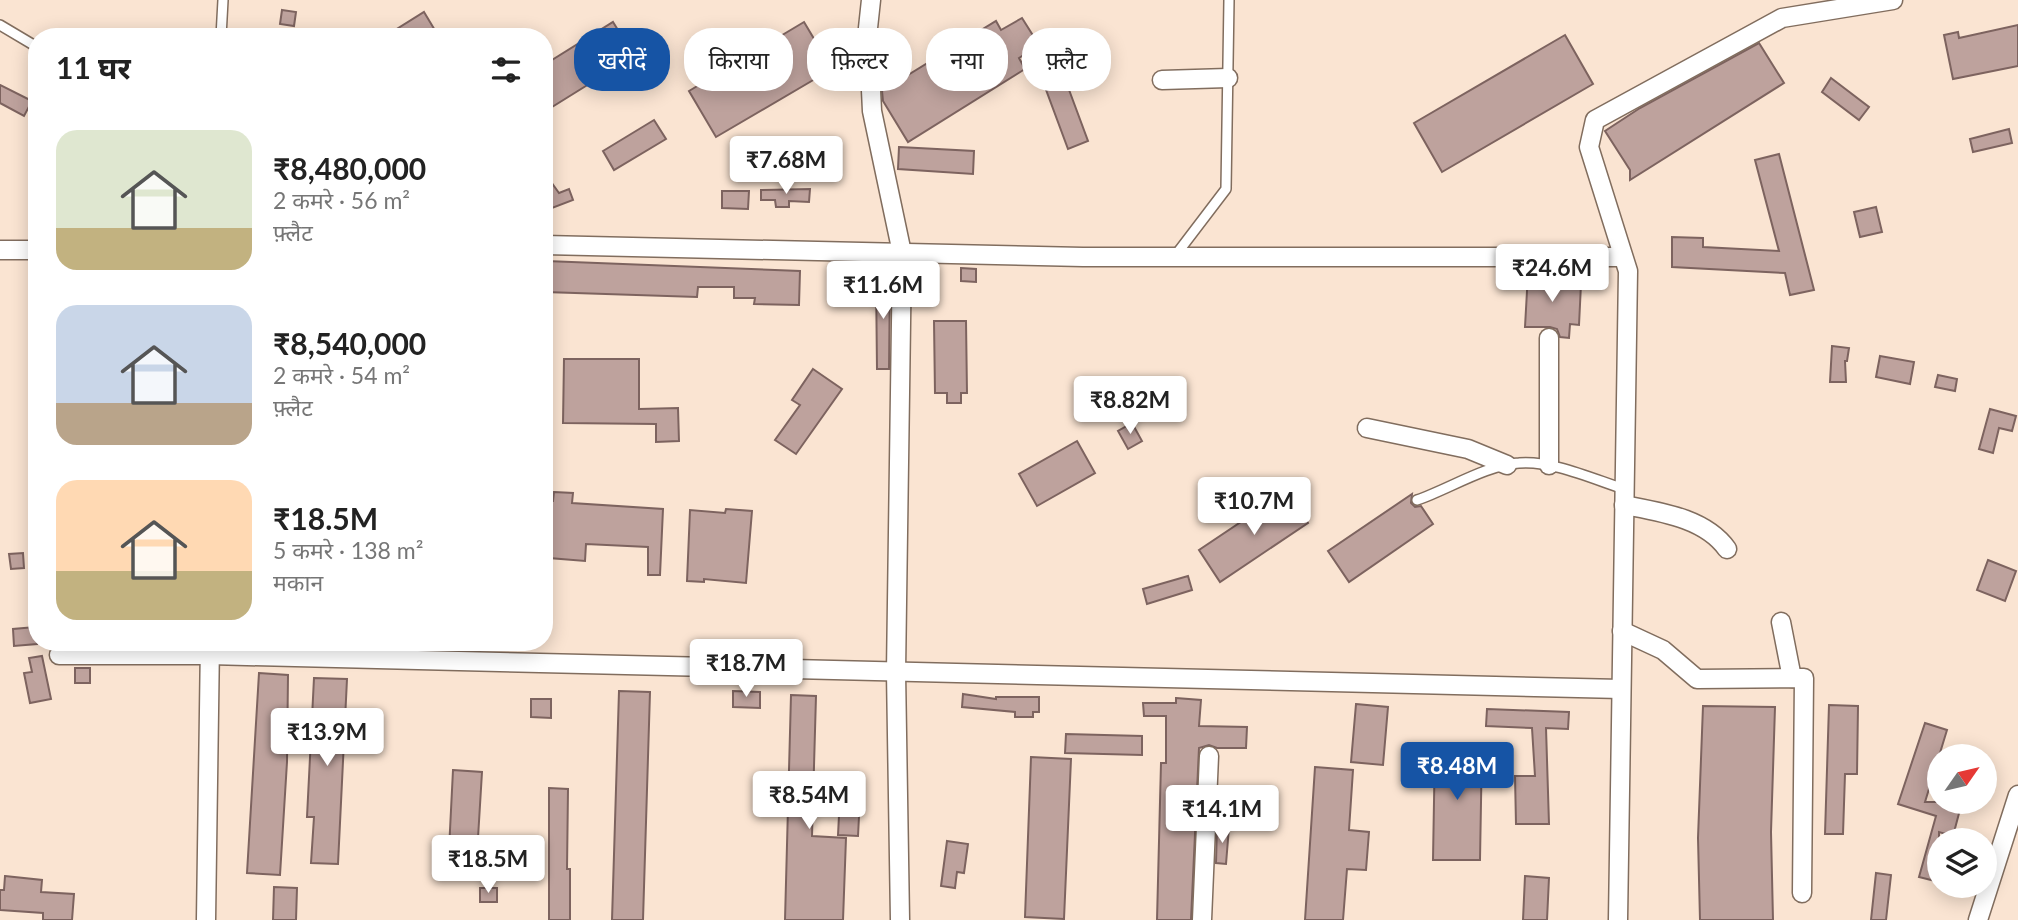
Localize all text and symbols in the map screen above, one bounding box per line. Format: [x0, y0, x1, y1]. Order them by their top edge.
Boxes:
chip: खरीदें [574, 28, 670, 91]
chip: किराया [684, 28, 793, 91]
chip: फ़िल्टर [807, 28, 912, 91]
chip: नया [926, 28, 1008, 91]
chip: फ़्लैट [1022, 28, 1111, 91]
text: 11 घर [56, 49, 131, 85]
icon: filters [487, 51, 525, 89]
pin: ₹7.68M [729, 136, 843, 196]
text: ₹7.68M [746, 145, 826, 173]
text: ₹8,480,000 [273, 150, 426, 186]
icon: home [112, 158, 196, 242]
text: 2 कमरे · 56 m² [273, 186, 410, 214]
text: फ़्लैट [273, 218, 313, 246]
pin: ₹24.6M [1495, 244, 1609, 304]
text: ₹24.6M [1512, 253, 1592, 281]
pin: ₹11.6M [826, 262, 940, 321]
text: ₹11.6M [843, 270, 923, 298]
text: ₹8,540,000 [273, 325, 426, 361]
icon: home [112, 333, 196, 417]
text: 2 कमरे · 54 m² [273, 361, 410, 389]
pin: ₹8.82M [1073, 376, 1187, 436]
text: ₹8.82M [1090, 385, 1170, 413]
text: फ़्लैट [273, 393, 313, 421]
pin: ₹10.7M [1197, 477, 1311, 537]
text: ₹10.7M [1214, 486, 1294, 514]
text: ₹18.5M [273, 500, 378, 536]
icon: home [112, 508, 196, 592]
text: 5 कमरे · 138 m² [273, 536, 423, 564]
text: मकान [273, 568, 323, 596]
pin: ₹18.7M [689, 640, 803, 699]
text: ₹18.7M [706, 648, 786, 676]
pin: ₹13.9M [270, 708, 384, 768]
text: ₹13.9M [287, 717, 367, 745]
pin: ₹8.48M [1400, 742, 1514, 802]
north arrow [1927, 744, 1997, 814]
map controls [1927, 744, 1997, 898]
text: ₹8.48M [1417, 751, 1497, 779]
pin: ₹8.54M [752, 772, 866, 831]
text: ₹8.54M [769, 780, 849, 808]
pin: ₹14.1M [1165, 786, 1279, 845]
text: ₹14.1M [1182, 794, 1262, 822]
button: layers [1927, 828, 1997, 898]
pin: ₹18.5M [431, 836, 545, 895]
text: ₹18.5M [448, 844, 528, 872]

